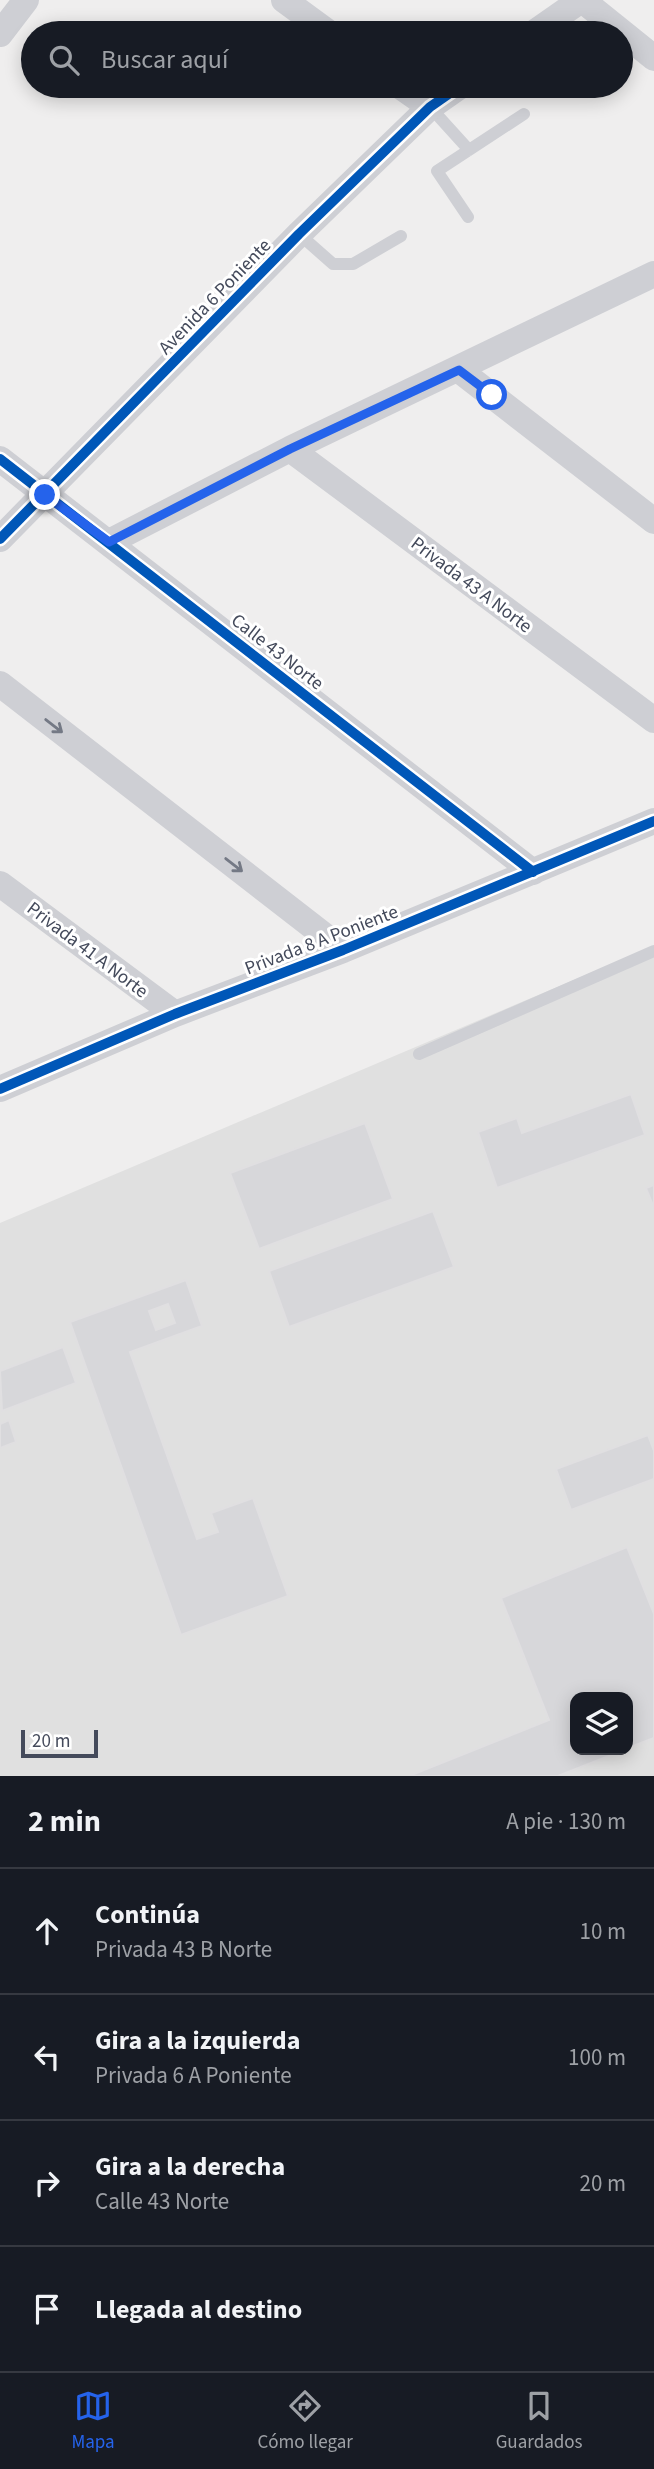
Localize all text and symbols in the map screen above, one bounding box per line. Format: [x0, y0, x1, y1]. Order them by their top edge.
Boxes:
search box [21, 21, 633, 98]
icon: search [45, 41, 83, 79]
text: Buscar aquí [101, 41, 228, 78]
street label: Avenida 6 Poniente [153, 233, 277, 361]
route start [476, 379, 507, 410]
route end [29, 479, 60, 510]
street label: Privada 43 A Norte [405, 531, 537, 640]
street label: Calle 43 Norte [225, 607, 329, 697]
one-way arrow [44, 718, 63, 733]
one-way arrow [224, 858, 242, 873]
street label: Privada 41 A Norte [21, 896, 153, 1005]
street label: Privada 8 A Poniente [241, 899, 402, 982]
map controls [570, 1692, 633, 1755]
button: layers [570, 1692, 633, 1755]
scale bar [21, 1727, 98, 1759]
text: 20 m [32, 1728, 70, 1755]
text: 2 min [28, 1800, 101, 1843]
text: A pie · 130 m [506, 1805, 626, 1838]
text: Continúa [95, 1896, 200, 1933]
icon: ahead [28, 1912, 66, 1950]
text: 10 m [579, 1915, 626, 1948]
text: Privada 43 B Norte [95, 1933, 272, 1966]
text: Gira a la izquierda [95, 2022, 300, 2059]
icon: left [28, 2038, 66, 2076]
text: 100 m [568, 2041, 626, 2074]
text: Privada 6 A Poniente [95, 2059, 292, 2092]
text: Gira a la derecha [95, 2148, 285, 2185]
icon: right [28, 2164, 66, 2202]
text: 20 m [579, 2167, 626, 2200]
text: Calle 43 Norte [95, 2185, 229, 2218]
icon: arrive [28, 2290, 66, 2328]
text: Llegada al destino [95, 2291, 302, 2328]
tab: Mapa [71, 2387, 115, 2456]
tab: Cómo llegar [257, 2387, 353, 2456]
tab: Guardados [496, 2387, 583, 2456]

